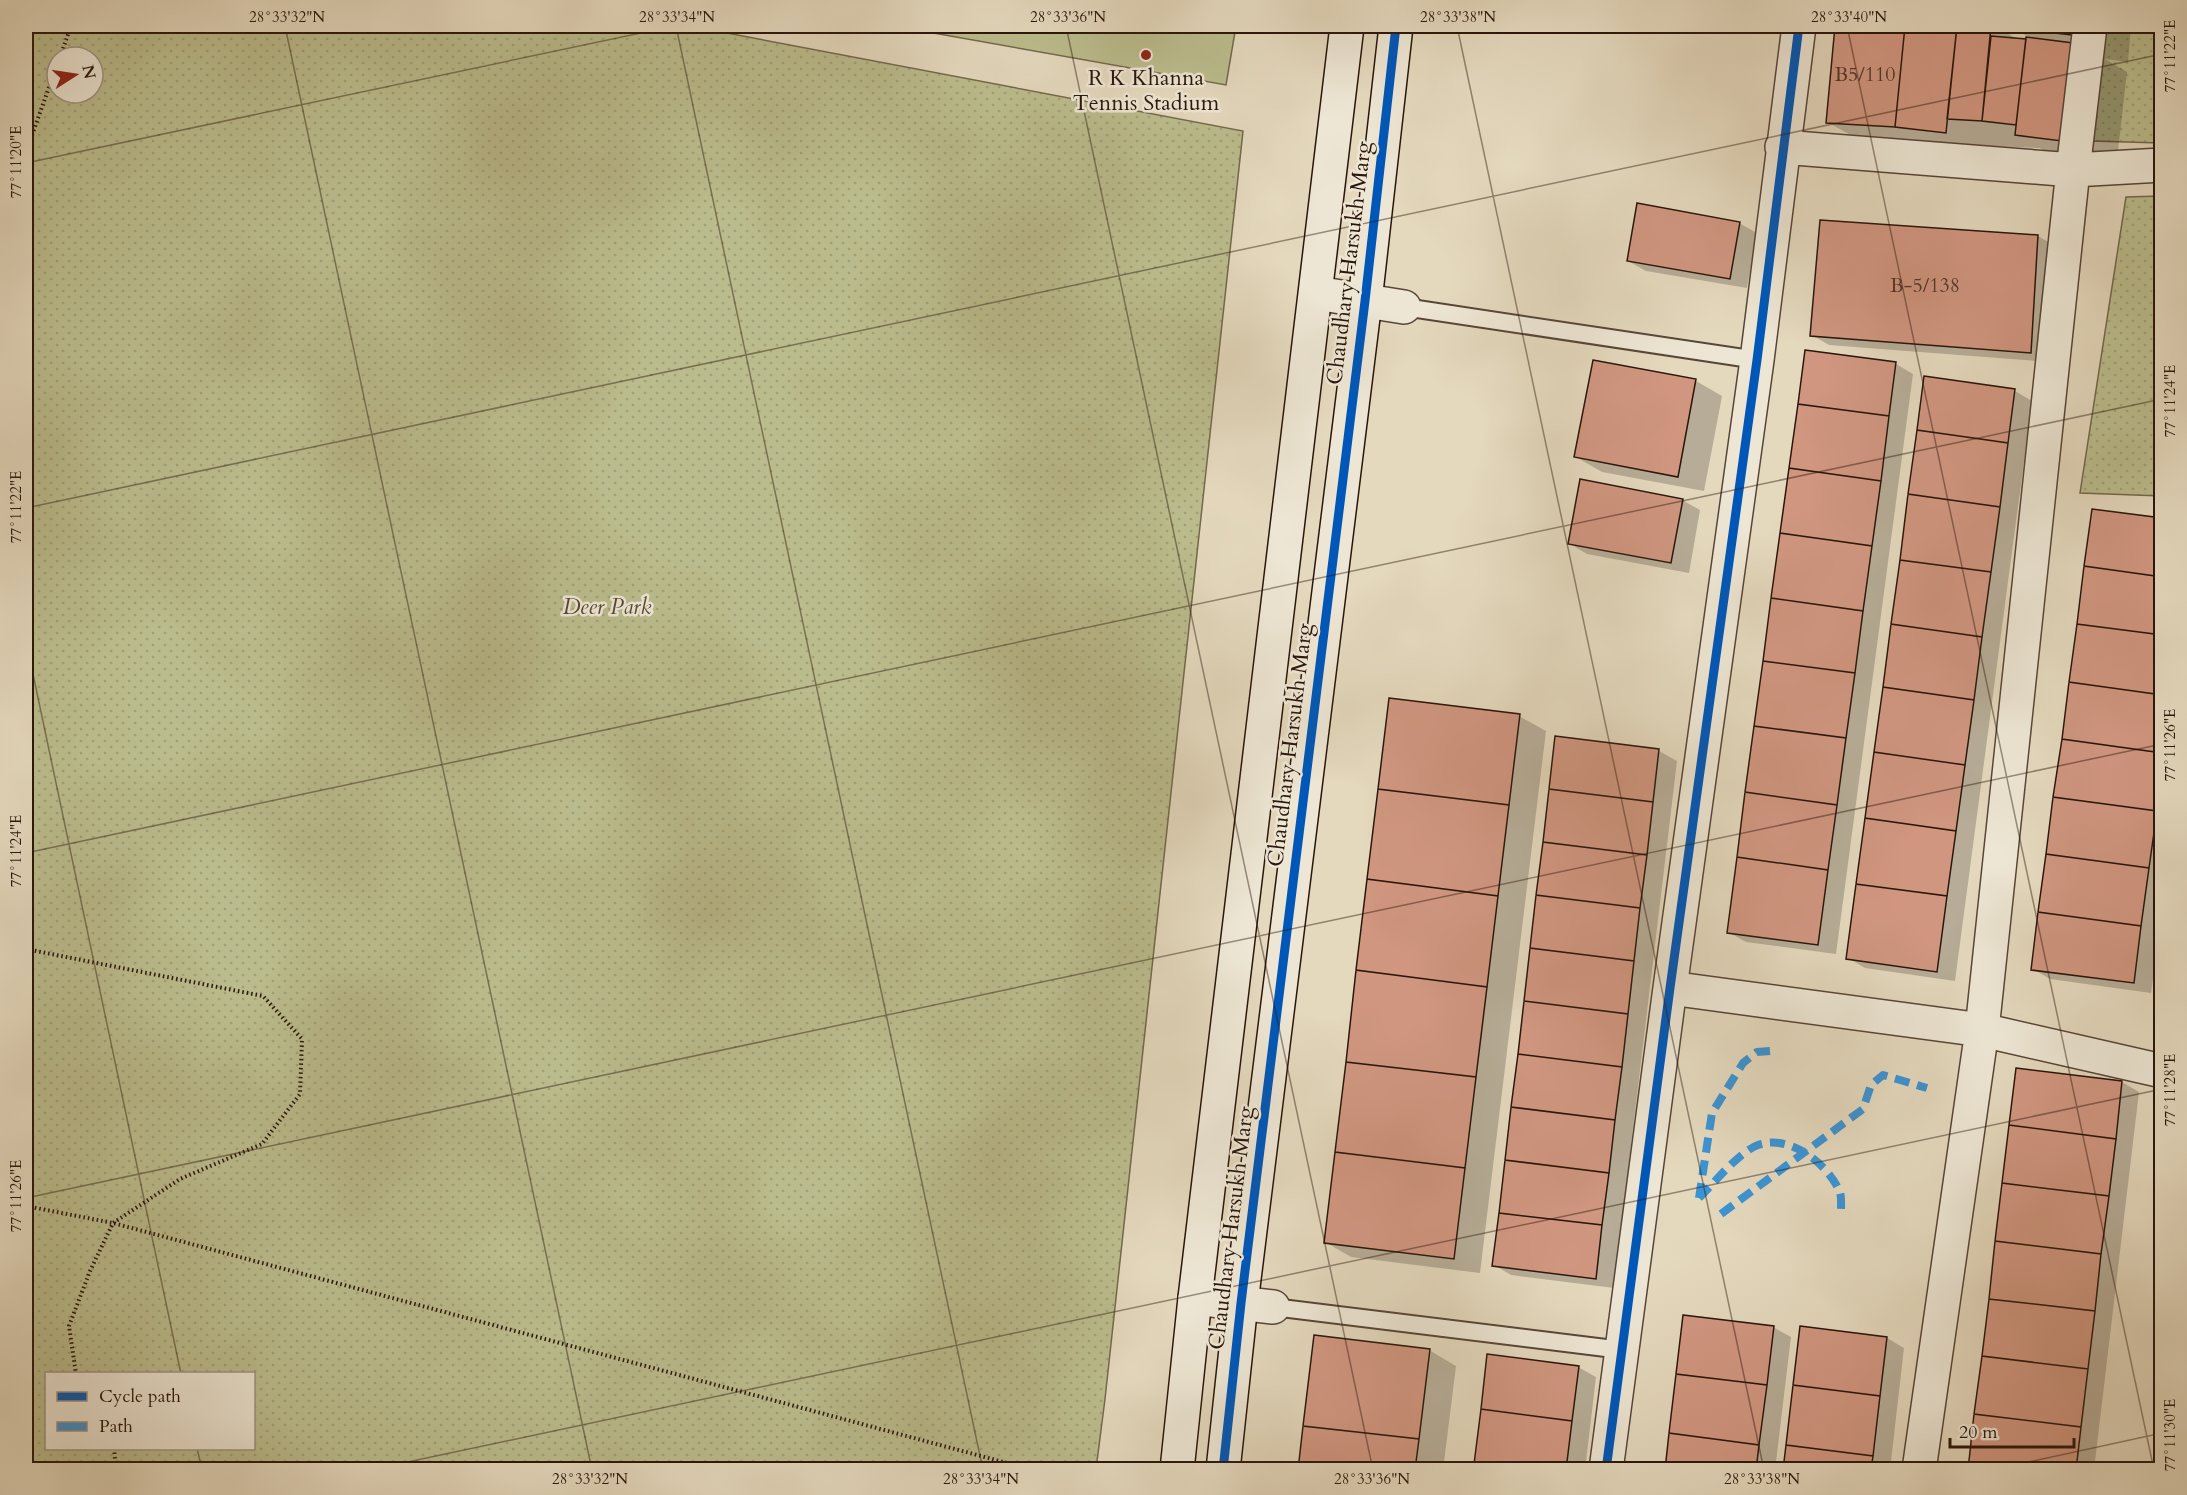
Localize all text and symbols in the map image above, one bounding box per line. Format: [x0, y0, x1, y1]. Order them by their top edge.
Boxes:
text: 28°33'32"N [249, 7, 325, 27]
text: 28°33'34"N [639, 7, 715, 27]
text: 28°33'36"N [1030, 7, 1106, 27]
text: 28°33'38"N [1420, 7, 1496, 27]
text: 28°33'40"N [1811, 7, 1887, 27]
text: 77°11'22"E [2160, 20, 2180, 92]
north arrow [45, 45, 105, 105]
marker: R K Khanna Tennis Stadium [1139, 48, 1153, 62]
house number: B5/110 [1834, 61, 1896, 88]
text: N [76, 63, 101, 81]
place label: R K Khanna Tennis Stadium [1073, 63, 1220, 118]
text: 77°11'20"E [6, 126, 26, 198]
street label: Chaudhary Harsukh Marg [1319, 139, 1379, 386]
house number: B-5/138 [1890, 272, 1960, 299]
text: 77°11'24"E [2160, 365, 2180, 437]
text: 77°11'22"E [6, 471, 26, 543]
park label: Deer Park [563, 592, 651, 622]
street label: Chaudhary Harsukh Marg [1260, 621, 1320, 868]
text: 77°11'26"E [2160, 709, 2180, 781]
text: 77°11'24"E [6, 815, 26, 887]
text: 77°11'28"E [2160, 1054, 2180, 1126]
street label: Chaudhary Harsukh Marg [1201, 1104, 1261, 1351]
text: 77°11'26"E [6, 1160, 26, 1232]
legend [45, 1372, 255, 1450]
text: Cycle path [99, 1384, 181, 1409]
text: 77°11'30"E [2160, 1399, 2180, 1471]
scale bar [1950, 1411, 2074, 1449]
text: Path [99, 1414, 133, 1439]
text: 20 m [1959, 1420, 1998, 1445]
text: 28°33'32"N [552, 1469, 628, 1489]
text: 28°33'34"N [943, 1469, 1019, 1489]
text: 28°33'36"N [1334, 1469, 1410, 1489]
text: 28°33'38"N [1724, 1469, 1800, 1489]

